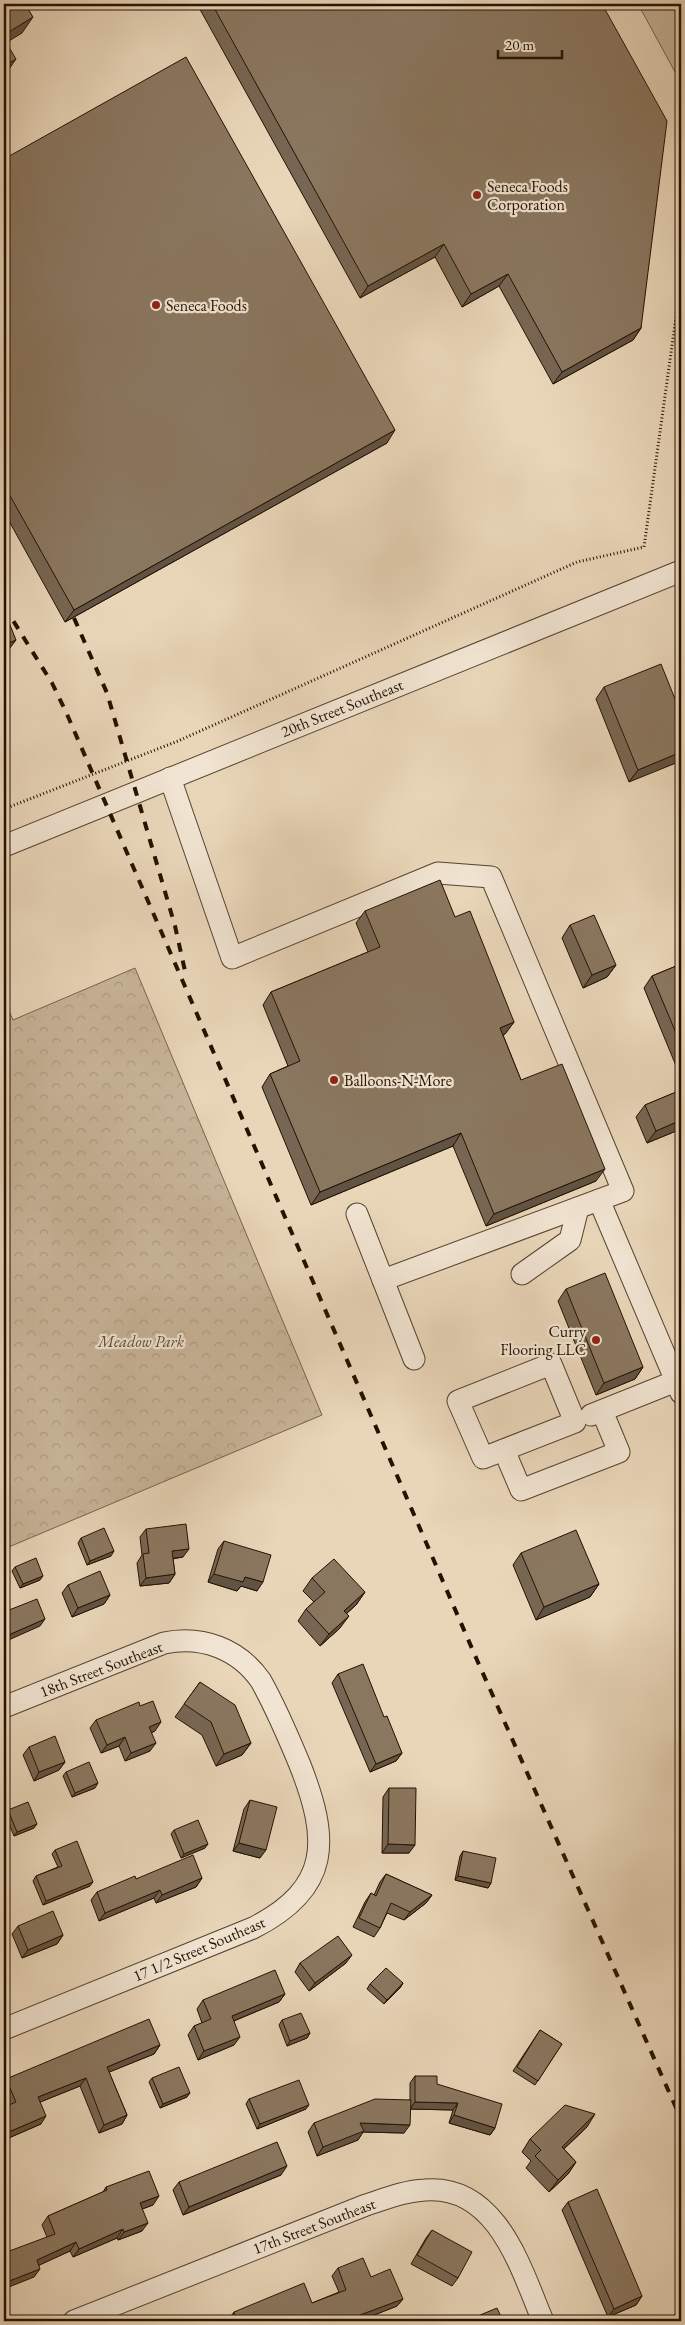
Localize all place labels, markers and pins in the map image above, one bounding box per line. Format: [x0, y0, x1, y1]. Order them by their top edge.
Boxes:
place label: Seneca Foods Corporation [487, 176, 568, 215]
marker: Seneca Foods Corporation [471, 189, 483, 201]
place label: Seneca Foods [166, 295, 247, 316]
marker: Seneca Foods [150, 299, 162, 311]
place label: Balloons-N-More [344, 1070, 452, 1091]
marker: Balloons-N-More [328, 1074, 340, 1086]
place label: Curry Flooring LLC [500, 1321, 587, 1360]
marker: Curry Flooring LLC [590, 1334, 602, 1346]

